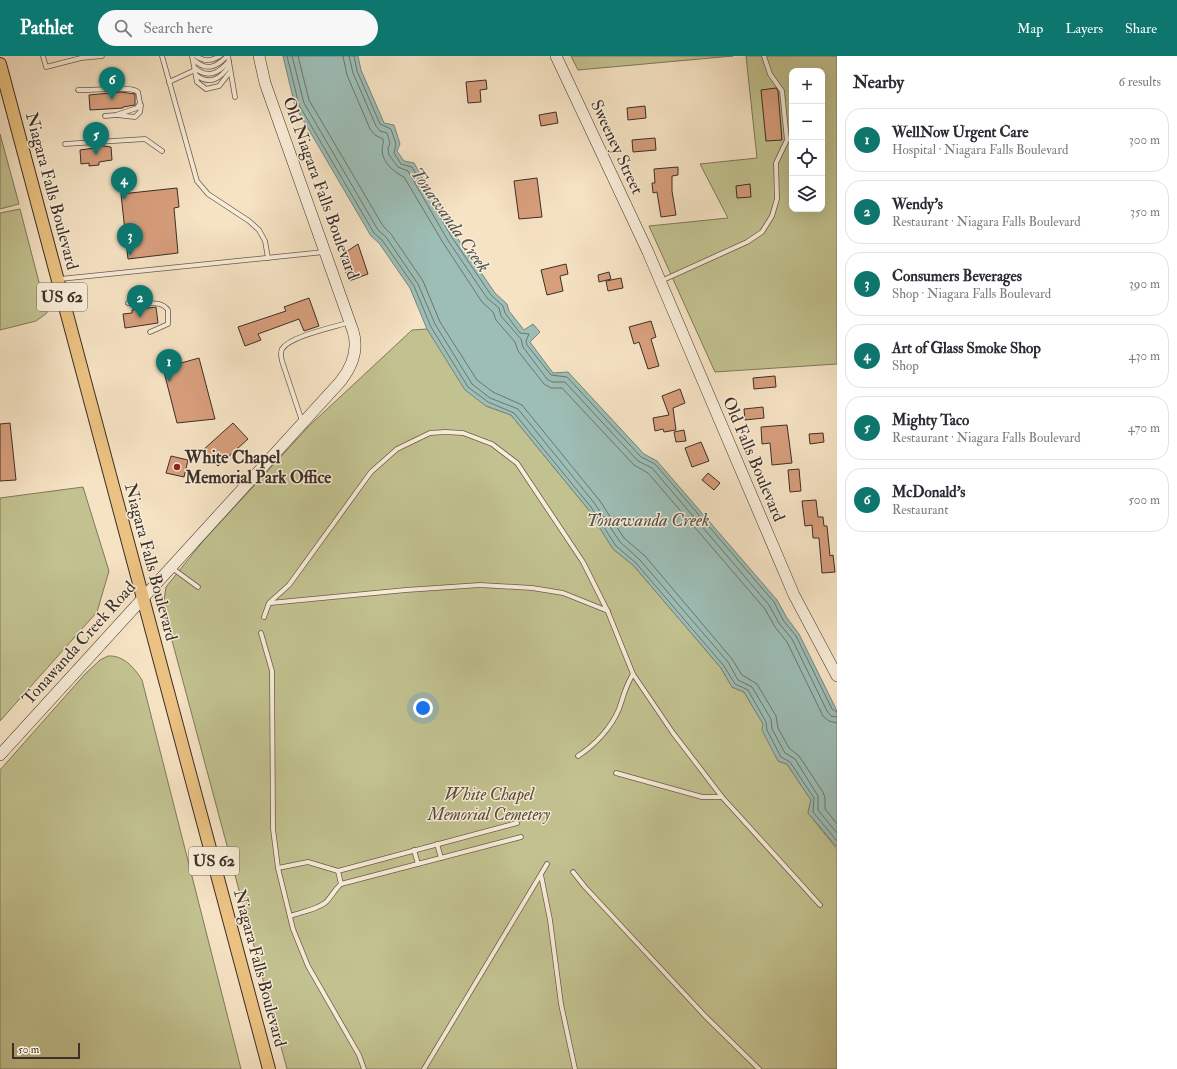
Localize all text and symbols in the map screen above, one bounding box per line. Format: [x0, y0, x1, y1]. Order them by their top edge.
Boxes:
search box [98, 10, 378, 46]
text: Pathlet [20, 16, 74, 40]
icon: search [112, 17, 134, 39]
text: Search here [144, 19, 213, 38]
text: Map [1017, 20, 1043, 37]
text: Layers [1065, 20, 1103, 37]
text: Share [1125, 20, 1157, 37]
pin: 6 [99, 67, 125, 100]
map controls [789, 68, 825, 212]
button: + [789, 68, 825, 104]
text: Nearby [853, 72, 904, 93]
text: 6 results [1118, 74, 1161, 90]
street label: Old Niagara Falls Boulevard [278, 94, 364, 283]
street label: Sweeney Street [585, 96, 648, 198]
button: − [789, 104, 825, 140]
street label: Niagara Falls Boulevard [21, 110, 83, 273]
pin: 5 [83, 122, 109, 155]
text: WellNow Urgent Care [892, 123, 1028, 142]
text: 1 [865, 132, 869, 148]
text: 300 m [1129, 132, 1160, 148]
button: locate [789, 140, 825, 176]
text: Hospital · Niagara Falls Boulevard [892, 142, 1068, 158]
water label: Tonawanda Creek [405, 163, 495, 277]
pin: 4 [111, 167, 137, 200]
button: layers [789, 176, 825, 212]
text: Wendy's [892, 195, 943, 214]
text: 2 [864, 204, 870, 220]
text: 350 m [1130, 204, 1160, 220]
text: Restaurant · Niagara Falls Boulevard [892, 214, 1081, 230]
pin: 3 [117, 223, 143, 256]
text: Consumers Beverages [892, 267, 1022, 286]
text: 3 [865, 276, 870, 292]
text: 390 m [1129, 276, 1160, 292]
road number: US 62 [37, 283, 87, 311]
pin: 2 [127, 285, 153, 318]
text: Shop · Niagara Falls Boulevard [892, 286, 1051, 302]
text: Art of Glass Smoke Shop [892, 339, 1041, 358]
text: 4 [863, 348, 871, 364]
text: 430 m [1129, 348, 1160, 364]
pin: 1 [156, 349, 182, 382]
text: Shop [892, 358, 919, 374]
street label: Old Falls Boulevard [718, 393, 790, 525]
text: Mighty Taco [892, 411, 969, 430]
text: 5 [864, 420, 870, 436]
text: 470 m [1128, 420, 1160, 436]
text: Restaurant · Niagara Falls Boulevard [892, 430, 1081, 446]
place label: White Chapel Memorial Park Office [184, 447, 332, 488]
marker: White Chapel Memorial Park Office [172, 462, 182, 472]
street label: Niagara Falls Boulevard [120, 481, 182, 644]
text: McDonald's [892, 483, 965, 502]
text: 6 [864, 492, 870, 508]
text: 500 m [1128, 492, 1160, 508]
text: Restaurant [892, 502, 948, 518]
water label: Tonawanda Creek [586, 509, 710, 532]
street label: Tonawanda Creek Road [18, 576, 141, 709]
your location [413, 698, 433, 718]
park label: White Chapel Memorial Cemetery [427, 784, 550, 825]
road number: US 62 [189, 847, 239, 875]
street label: Niagara Falls Boulevard [229, 887, 291, 1050]
scale bar [12, 1041, 80, 1060]
text: 50 m [18, 1043, 39, 1056]

